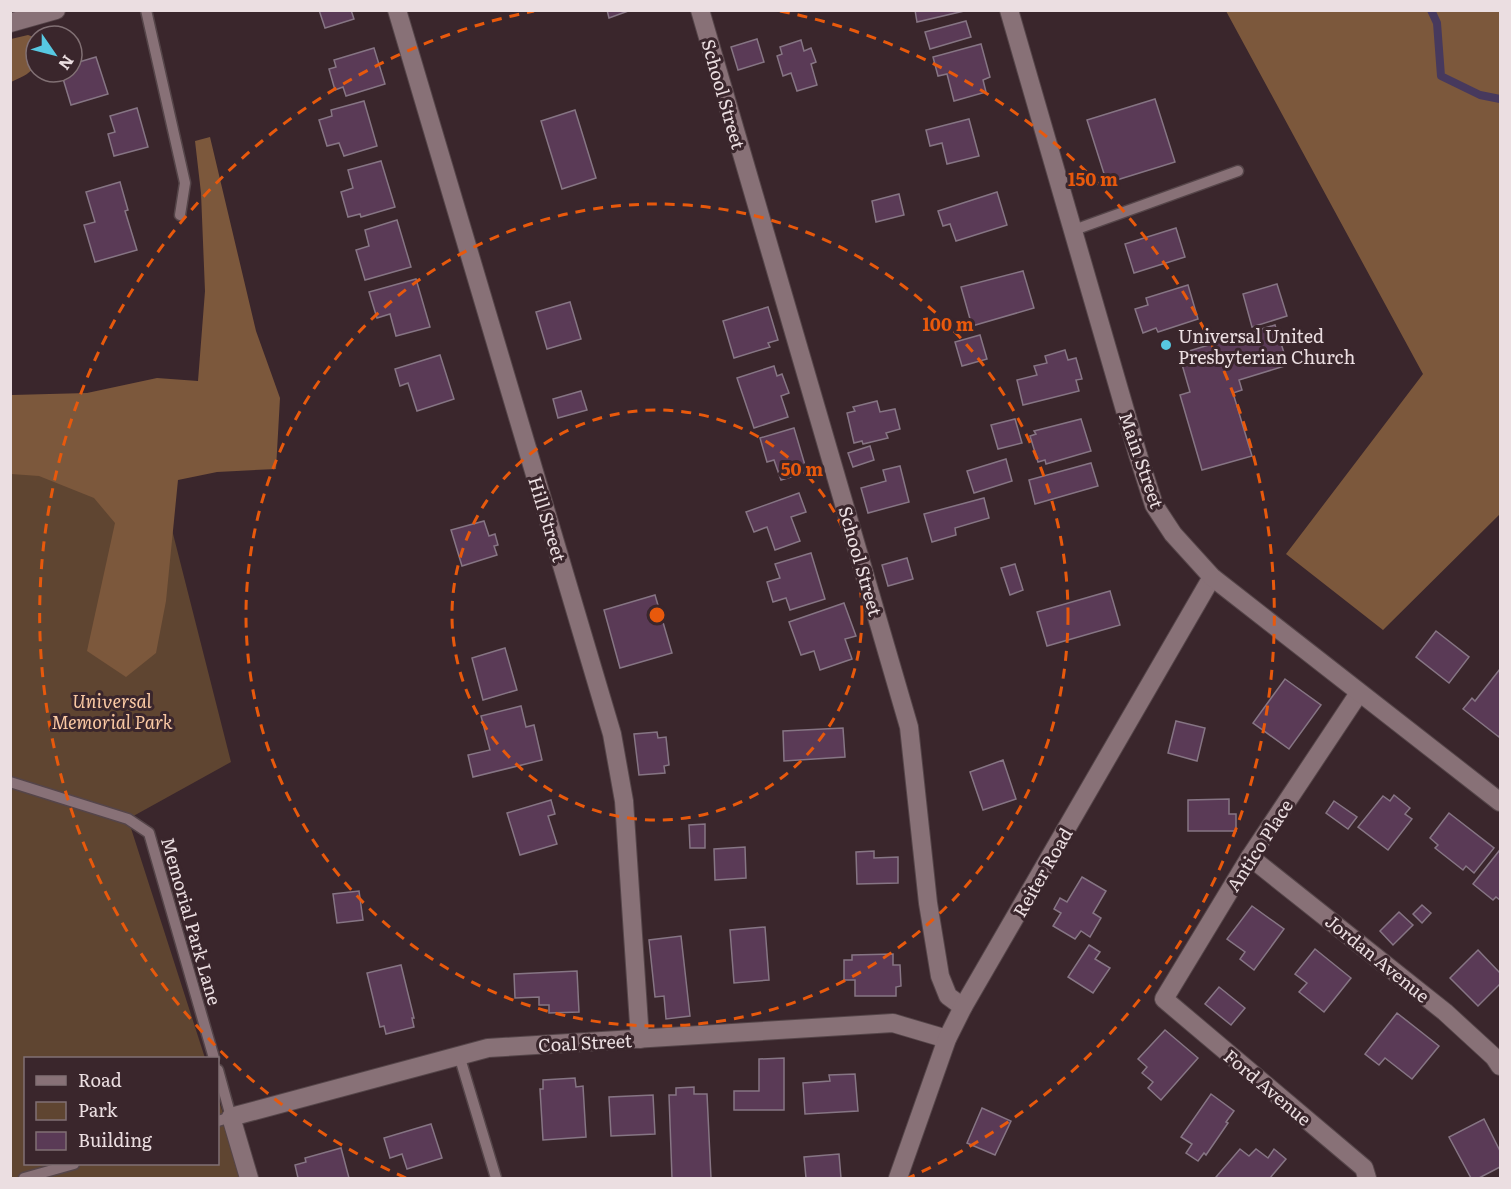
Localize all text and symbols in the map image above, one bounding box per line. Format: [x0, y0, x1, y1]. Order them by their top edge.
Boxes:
north arrow [24, 24, 84, 84]
street label: School Street [695, 36, 753, 153]
text: N [53, 51, 81, 76]
text: 150 m [1068, 165, 1118, 192]
text: 100 m [922, 310, 974, 337]
place label: Universal United Presbyterian Church [1178, 322, 1355, 370]
marker: Universal United Presbyterian Church [1159, 338, 1173, 352]
street label: Main Street [1113, 408, 1171, 513]
text: 50 m [781, 455, 823, 482]
street label: Hill Street [522, 473, 574, 566]
street label: School Street [832, 503, 890, 620]
centre of rings [647, 605, 667, 625]
park label: Universal Memorial Park [51, 687, 173, 735]
street label: Antico Place [1219, 794, 1299, 896]
street label: Reiter Road [1005, 822, 1079, 922]
street label: Memorial Park Lane [155, 834, 229, 1008]
street label: Jordan Avenue [1320, 907, 1436, 1009]
street label: Coal Street [537, 1026, 633, 1058]
street label: Ford Avenue [1218, 1042, 1318, 1132]
legend [24, 1057, 219, 1165]
text: Road [78, 1066, 122, 1093]
text: Park [78, 1096, 119, 1123]
text: Building [78, 1126, 153, 1153]

